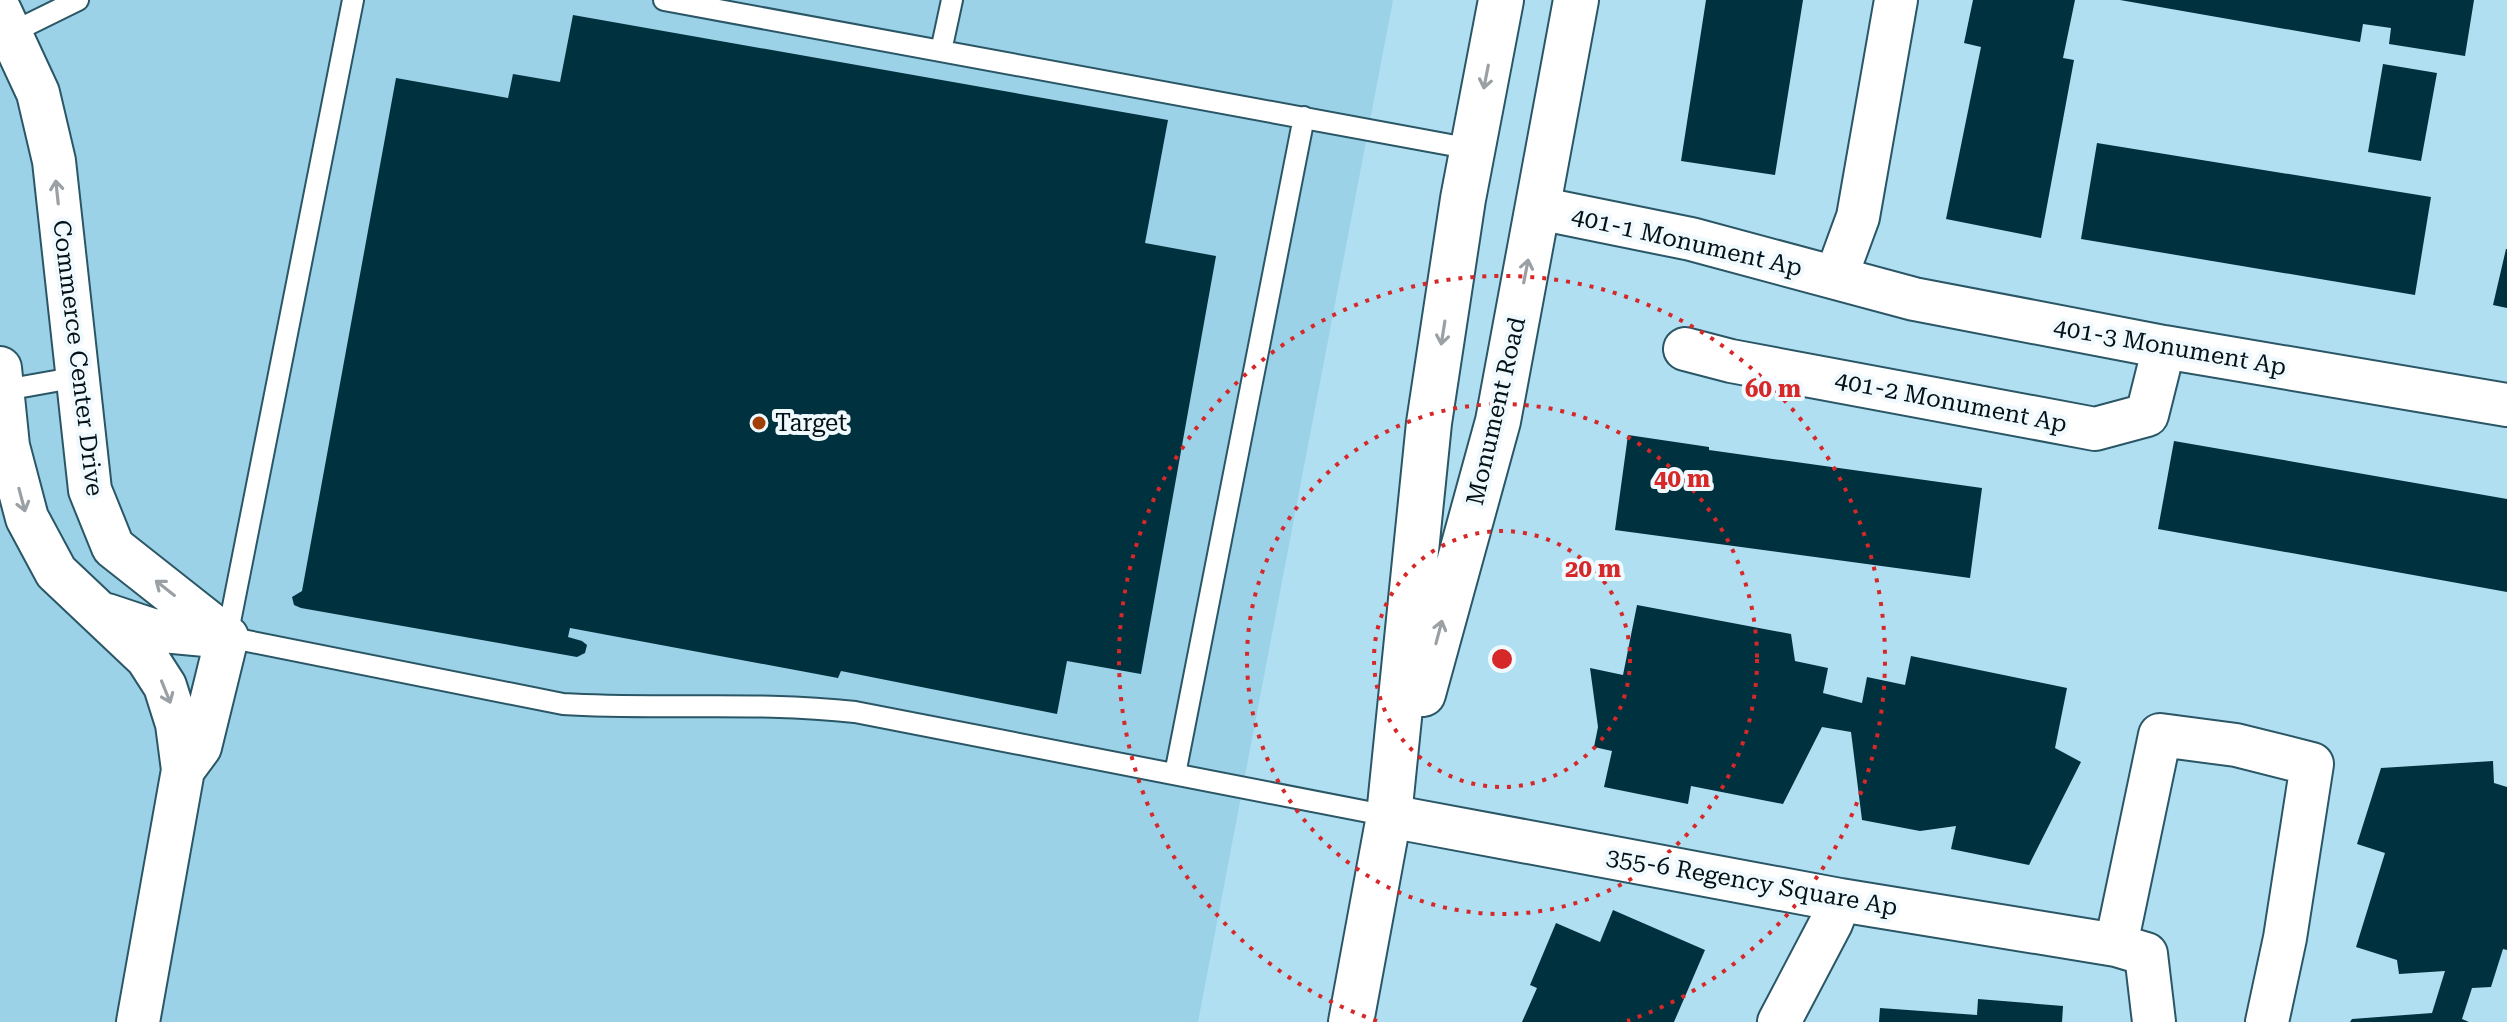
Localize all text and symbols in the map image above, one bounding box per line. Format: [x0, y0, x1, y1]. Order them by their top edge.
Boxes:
one-way arrow [1478, 63, 1493, 89]
one-way arrow [50, 179, 65, 206]
street label: 401-1 Monument Ap [1569, 202, 1805, 282]
street label: Commerce Center Drive [47, 218, 109, 498]
one-way arrow [1520, 259, 1535, 284]
street label: 401-3 Monument Ap [2051, 313, 2289, 381]
street label: Monument Road [1461, 314, 1531, 508]
one-way arrow [1435, 320, 1450, 345]
street label: 401-2 Monument Ap [1833, 366, 2069, 438]
text: 60 m [1745, 375, 1801, 403]
place label: Target [775, 409, 847, 437]
marker: Target [750, 414, 768, 432]
text: 40 m [1654, 465, 1710, 493]
one-way arrow [16, 486, 31, 512]
text: 20 m [1565, 555, 1621, 583]
one-way arrow [155, 580, 177, 597]
one-way arrow [1433, 620, 1448, 646]
centre of rings [1488, 645, 1516, 673]
one-way arrow [160, 679, 174, 704]
street label: 355-6 Regency Square Ap [1604, 843, 1900, 921]

